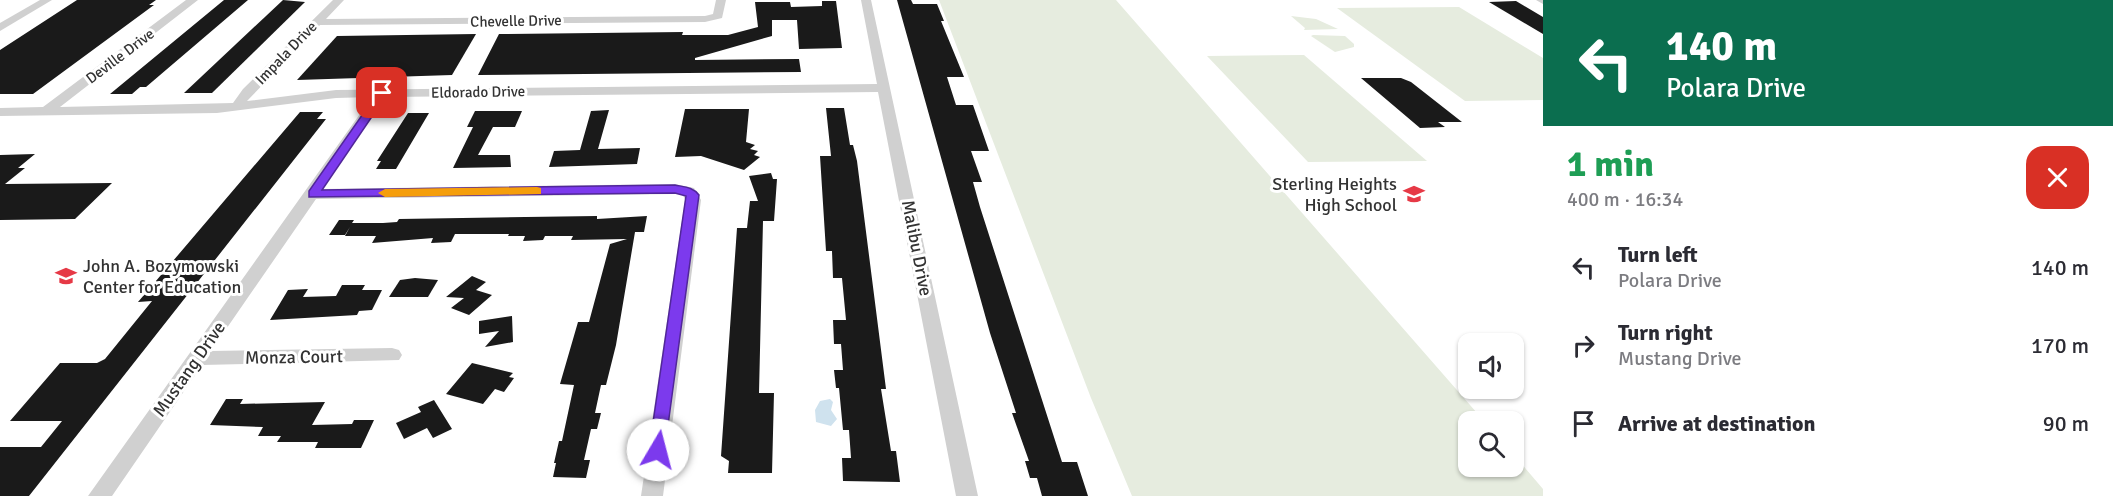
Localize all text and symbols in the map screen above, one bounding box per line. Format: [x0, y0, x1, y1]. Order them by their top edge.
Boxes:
street label: Chevelle Drive [470, 11, 562, 31]
street label: Impala Drive [251, 18, 321, 88]
text: 140 m [1666, 21, 1777, 72]
icon: left [1567, 24, 1645, 102]
street label: Deville Drive [82, 25, 158, 87]
pin [356, 67, 407, 118]
text: Polara Drive [1666, 72, 1806, 105]
icon: arrive [365, 76, 398, 109]
street label: Eldorado Drive [431, 82, 525, 102]
text: 1 min [1567, 142, 1654, 187]
button: close [2026, 146, 2089, 209]
place label: Sterling Heights High School [1272, 173, 1397, 216]
school or university icon: Sterling Heights High School [1402, 182, 1426, 206]
text: 400 m · 16:34 [1567, 187, 1683, 212]
street label: Malibu Drive [897, 198, 937, 298]
text: Turn left [1618, 241, 1698, 268]
icon: left [1567, 251, 1600, 284]
text: 140 m [2031, 254, 2089, 281]
place label: John A. Bozymowski Center for Education [83, 255, 241, 298]
school or university icon: John A. Bozymowski Center for Education [54, 264, 78, 288]
text: Polara Drive [1618, 268, 1722, 293]
street label: Mustang Drive [148, 317, 230, 421]
text: Turn right [1618, 319, 1713, 346]
icon: right [1567, 329, 1600, 362]
text: 170 m [2031, 332, 2089, 359]
map controls [1458, 333, 1524, 477]
button: sound [1458, 333, 1524, 399]
street label: Monza Court [245, 345, 343, 369]
text: Mustang Drive [1618, 346, 1742, 371]
icon: arrive [1567, 407, 1600, 440]
text: Arrive at destination [1618, 410, 1815, 437]
text: 90 m [2043, 410, 2089, 437]
button: search [1458, 411, 1524, 477]
position arrow [626, 418, 690, 482]

